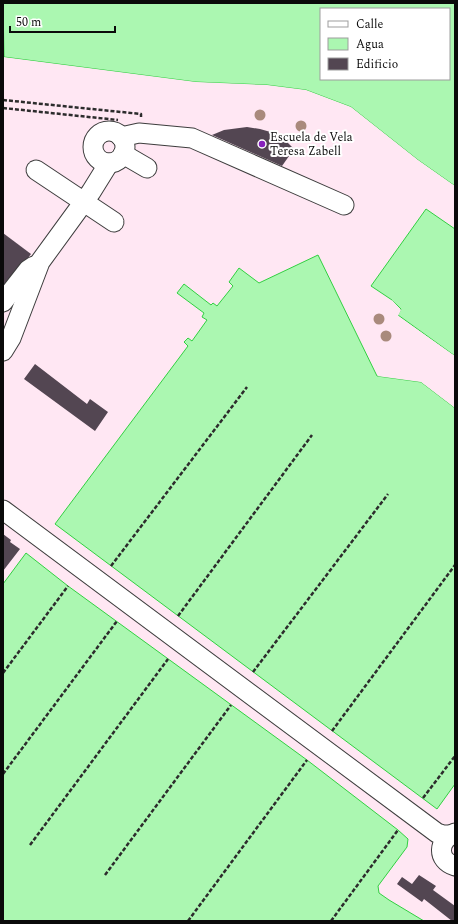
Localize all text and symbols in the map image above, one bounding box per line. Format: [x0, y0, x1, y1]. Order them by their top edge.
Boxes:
scale bar [10, 8, 115, 34]
legend [320, 8, 450, 80]
text: 50 m [16, 13, 41, 32]
text: Calle [356, 15, 384, 34]
text: Agua [356, 35, 384, 54]
text: Edificio [356, 55, 398, 74]
place label: Escuela de Vela Teresa Zabell [270, 128, 353, 161]
marker: Escuela de Vela Teresa Zabell [257, 139, 267, 149]

